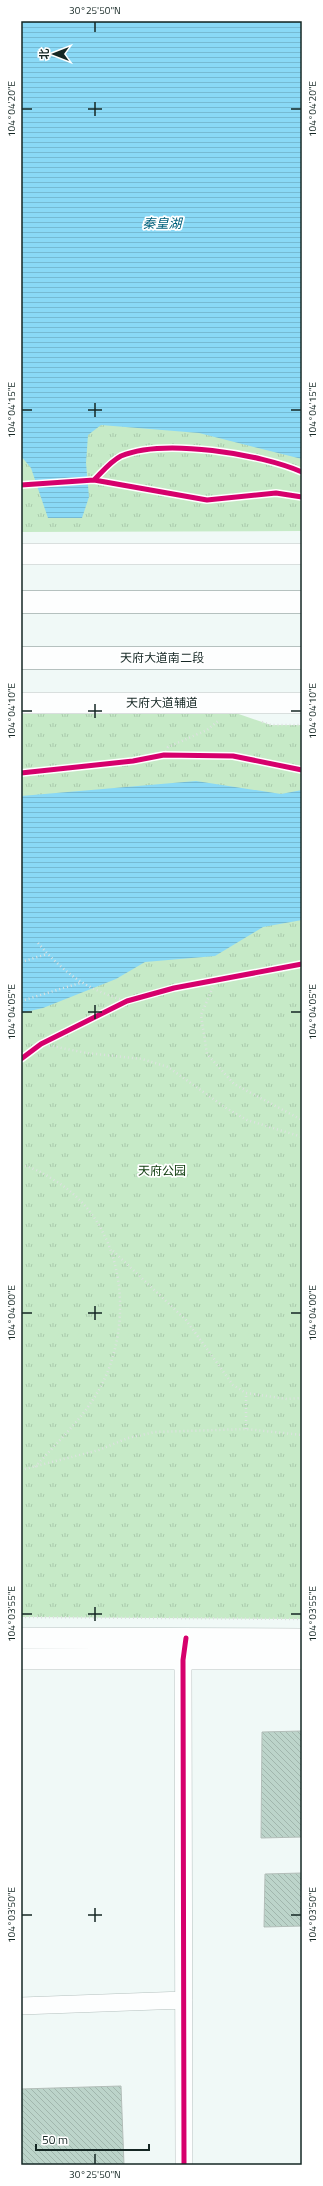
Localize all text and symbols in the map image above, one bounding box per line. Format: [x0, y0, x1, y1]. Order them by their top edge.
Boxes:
text: 30°25'50"N [69, 3, 121, 18]
north arrow [34, 34, 74, 74]
text: 北 [36, 49, 52, 60]
text: 104°04'20"E [4, 80, 19, 137]
text: 104°04'20"E [305, 80, 320, 137]
water label: 秦皇湖 [142, 213, 183, 233]
text: 104°04'15"E [4, 381, 19, 438]
text: 104°04'15"E [305, 381, 320, 438]
street label: 天府大道南二段 [120, 648, 204, 667]
text: 104°04'10"E [4, 682, 19, 739]
text: 104°04'10"E [305, 682, 320, 739]
street label: 天府大道辅道 [126, 693, 198, 712]
text: 104°04'05"E [4, 983, 19, 1040]
text: 104°04'05"E [305, 983, 320, 1040]
park label: 天府公园 [138, 1161, 186, 1180]
text: 104°04'00"E [4, 1284, 19, 1341]
text: 104°04'00"E [305, 1284, 320, 1341]
text: 104°03'55"E [4, 1585, 19, 1642]
text: 104°03'55"E [305, 1585, 320, 1642]
text: 104°03'50"E [4, 1886, 19, 1943]
text: 104°03'50"E [305, 1886, 320, 1943]
scale bar [36, 2126, 149, 2152]
text: 50 m [42, 2130, 68, 2149]
text: 30°25'50"N [69, 2167, 121, 2182]

